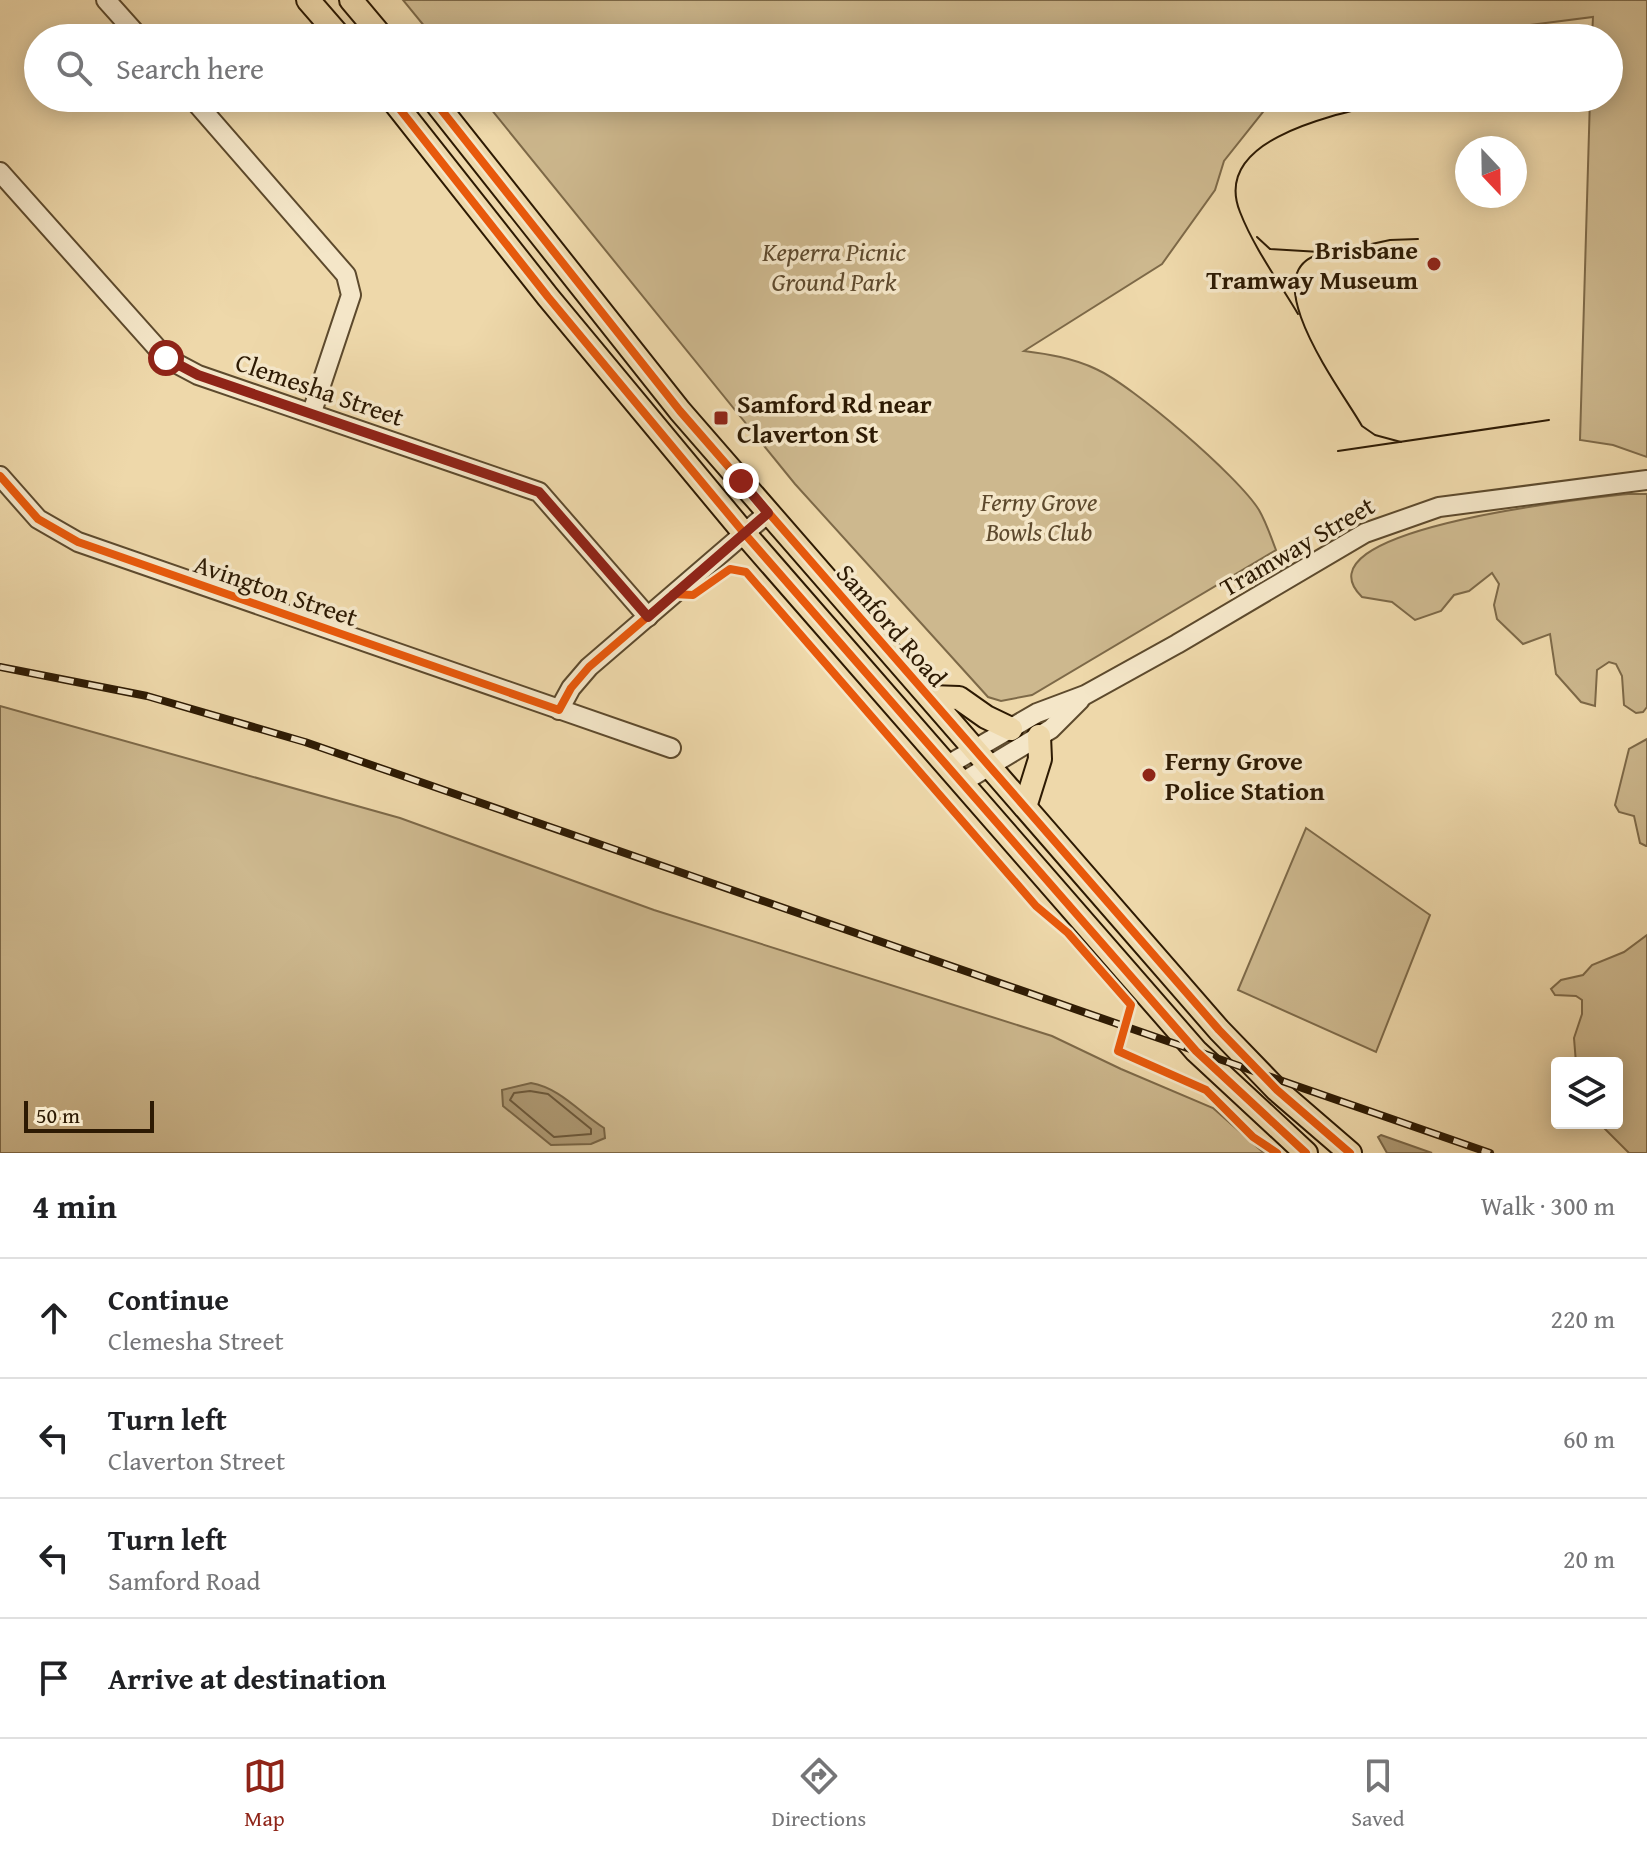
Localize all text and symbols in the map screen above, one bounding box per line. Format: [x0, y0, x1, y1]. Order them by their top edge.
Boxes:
search box [24, 24, 1623, 112]
icon: search [52, 46, 96, 90]
text: Search here [116, 46, 264, 90]
north arrow [1455, 136, 1527, 208]
place label: Brisbane Tramway Museum [1206, 230, 1419, 299]
park label: Keperra Picnic Ground Park [761, 232, 906, 301]
marker: Brisbane Tramway Museum [1425, 255, 1443, 273]
route start [148, 340, 184, 376]
street label: Clemesha Street [231, 342, 409, 436]
place label: Samford Rd near Claverton St [737, 384, 932, 453]
marker: Samford Rd near Claverton St [712, 409, 730, 427]
route end [723, 463, 759, 499]
park label: Ferny Grove Bowls Club [980, 482, 1097, 551]
street label: Tramway Street [1212, 486, 1382, 606]
street label: Avington Street [189, 544, 363, 636]
street label: Samford Road [827, 555, 957, 695]
place label: Ferny Grove Police Station [1165, 741, 1325, 810]
marker: Ferny Grove Police Station [1140, 766, 1158, 784]
map controls [1551, 1057, 1623, 1129]
button: layers [1551, 1057, 1623, 1129]
scale bar [24, 1097, 154, 1133]
text: 50 m [36, 1099, 80, 1131]
text: 4 min [32, 1181, 117, 1230]
text: Walk · 300 m [1481, 1186, 1615, 1225]
text: Continue [108, 1277, 229, 1321]
icon: ahead [32, 1296, 76, 1340]
text: 220 m [1550, 1299, 1615, 1338]
text: Clemesha Street [108, 1321, 284, 1360]
text: Turn left [108, 1397, 227, 1441]
icon: left [32, 1416, 76, 1460]
text: 60 m [1563, 1419, 1615, 1458]
text: Claverton Street [108, 1441, 285, 1480]
text: Turn left [108, 1517, 227, 1561]
icon: left [32, 1536, 76, 1580]
text: 20 m [1563, 1539, 1615, 1578]
text: Samford Road [108, 1561, 260, 1600]
icon: arrive [32, 1656, 76, 1700]
text: Arrive at destination [108, 1656, 386, 1700]
tab: Map [243, 1754, 287, 1834]
tab: Directions [772, 1754, 866, 1834]
tab: Saved [1351, 1754, 1404, 1834]

